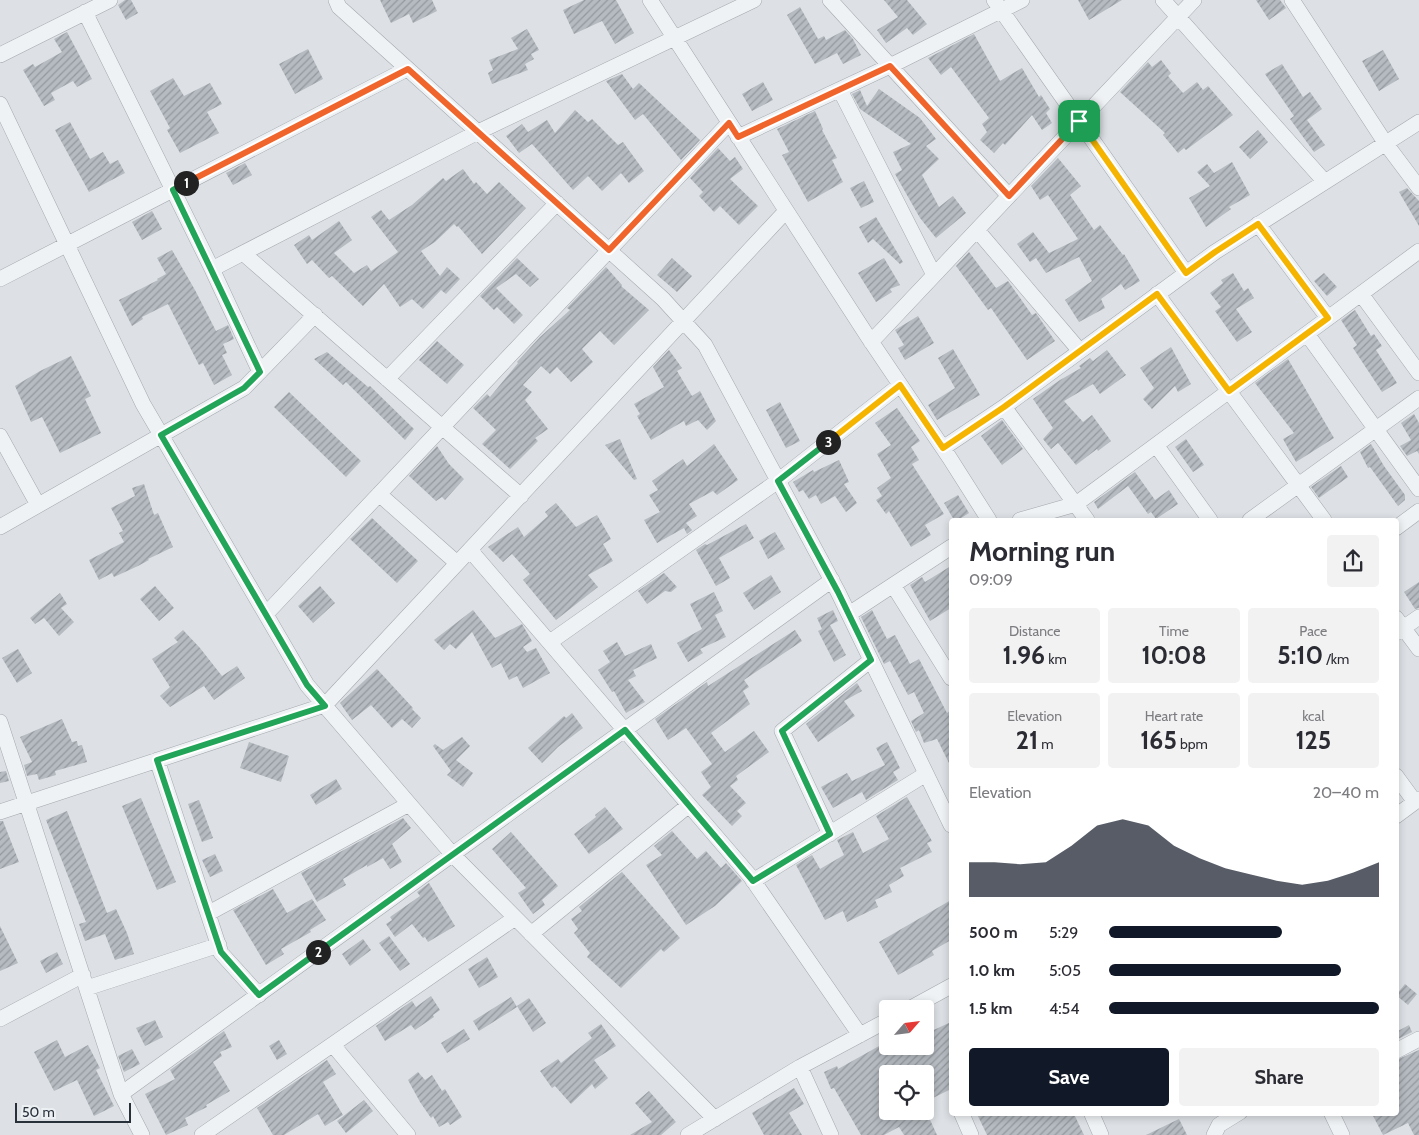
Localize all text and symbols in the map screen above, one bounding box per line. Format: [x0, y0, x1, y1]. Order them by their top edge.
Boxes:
pin [1058, 100, 1100, 142]
icon: arrive [1065, 107, 1093, 135]
pin: 1 [174, 170, 198, 196]
text: 1 [184, 174, 189, 192]
pin: 3 [816, 430, 840, 454]
text: 3 [825, 433, 832, 451]
text: Morning run [969, 534, 1115, 568]
button: share [1327, 535, 1379, 587]
text: 09:09 [969, 570, 1013, 589]
text: Distance [1009, 622, 1060, 640]
text: Time [1159, 622, 1189, 640]
text: Pace [1299, 622, 1327, 640]
text: 1.96 [1003, 640, 1045, 670]
text: 10:08 [1141, 640, 1207, 670]
text: 5:10 [1277, 640, 1323, 670]
text: km [1045, 650, 1067, 668]
text: /km [1323, 650, 1349, 668]
text: Elevation [1007, 707, 1062, 725]
text: Heart rate [1145, 707, 1203, 725]
text: kcal [1302, 707, 1325, 725]
text: 21 [1016, 725, 1038, 755]
text: 165 [1140, 725, 1177, 755]
text: 125 [1295, 725, 1331, 755]
text: m [1038, 735, 1054, 753]
text: bpm [1177, 735, 1208, 753]
text: Elevation [969, 783, 1032, 802]
text: 20–40 m [1313, 783, 1379, 802]
text: 500 m [969, 923, 1018, 942]
text: 5:29 [1049, 923, 1078, 942]
pin: 2 [306, 940, 330, 964]
text: 2 [315, 943, 322, 961]
text: 1.0 km [969, 961, 1015, 980]
text: 5:05 [1049, 961, 1081, 980]
text: 1.5 km [969, 999, 1012, 1018]
text: 4:54 [1049, 999, 1079, 1018]
north arrow [879, 1000, 934, 1055]
map controls [879, 1000, 934, 1120]
button: Save [969, 1048, 1169, 1106]
button: Share [1179, 1048, 1379, 1106]
button: locate [879, 1065, 934, 1120]
scale bar [15, 1100, 131, 1123]
text: 50 m [22, 1103, 55, 1121]

